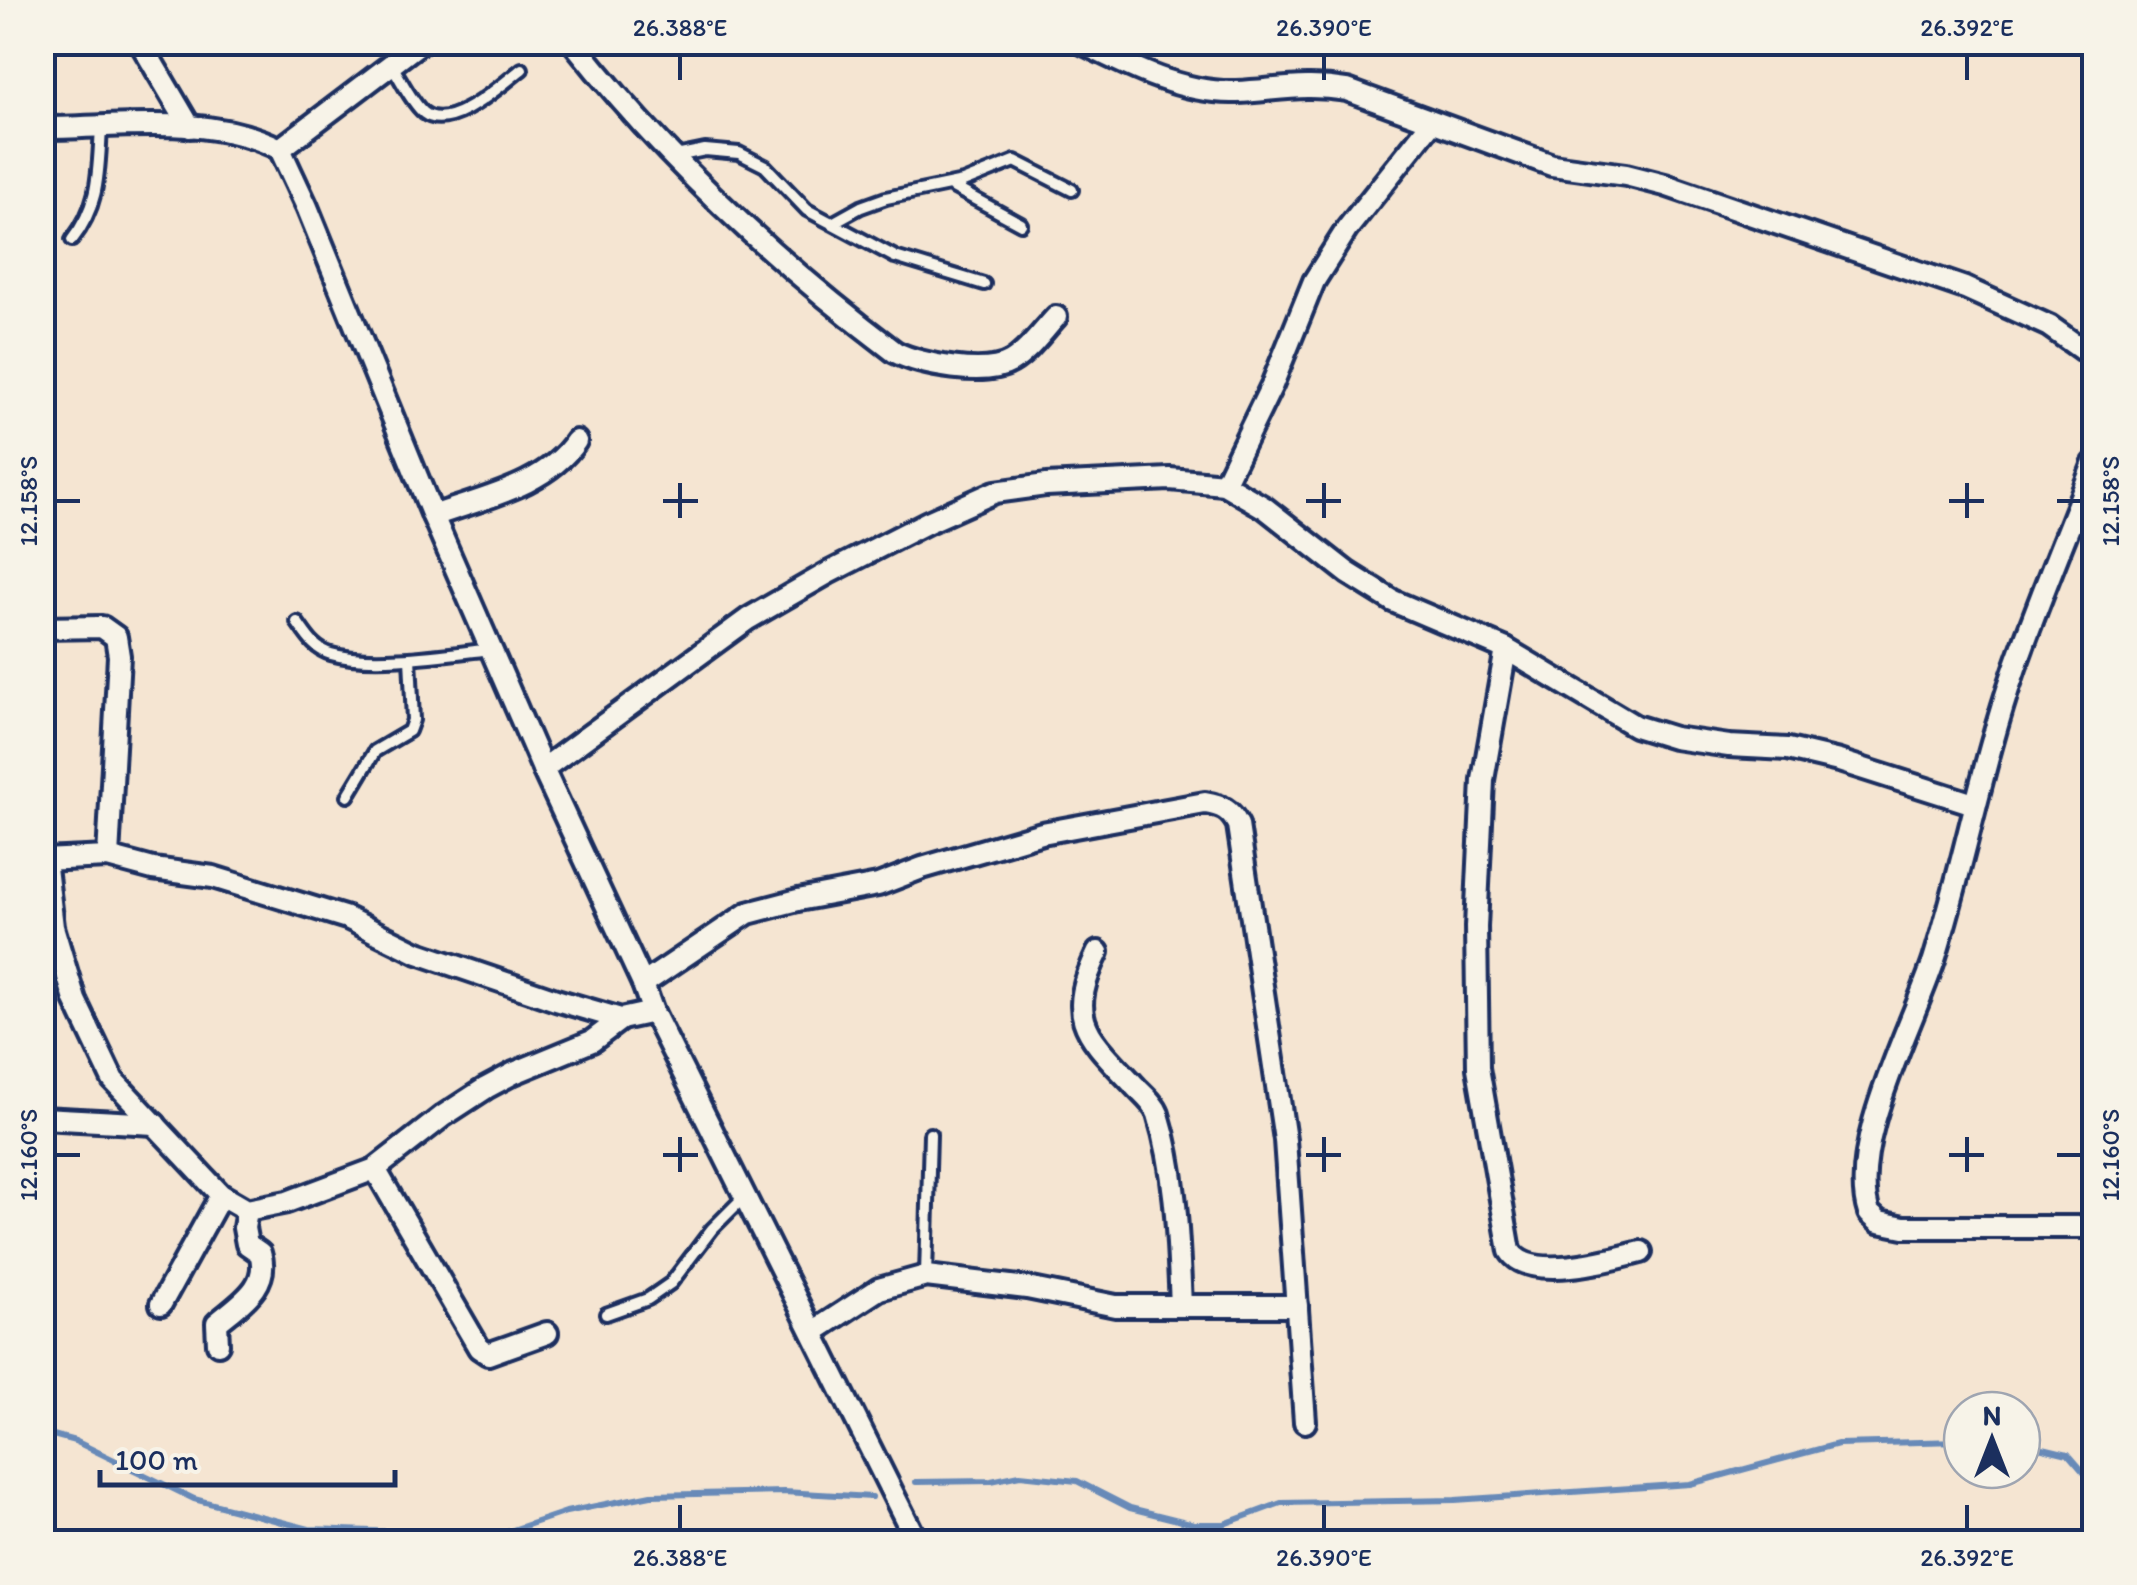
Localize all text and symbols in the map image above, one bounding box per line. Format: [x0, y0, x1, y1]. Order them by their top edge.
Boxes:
text: 26.388°E [633, 12, 727, 42]
text: 26.390°E [1276, 12, 1372, 42]
text: 26.392°E [1920, 12, 2014, 42]
text: 12.158°S [13, 456, 43, 546]
text: 12.158°S [2095, 456, 2125, 546]
text: 12.160°S [13, 1109, 43, 1201]
text: 12.160°S [2095, 1109, 2125, 1201]
north arrow [1942, 1390, 2042, 1490]
text: N [1983, 1398, 2001, 1432]
scale bar [100, 1425, 395, 1487]
text: 100 m [115, 1441, 198, 1478]
text: 26.388°E [633, 1542, 727, 1572]
text: 26.390°E [1276, 1542, 1372, 1572]
text: 26.392°E [1920, 1542, 2014, 1572]

